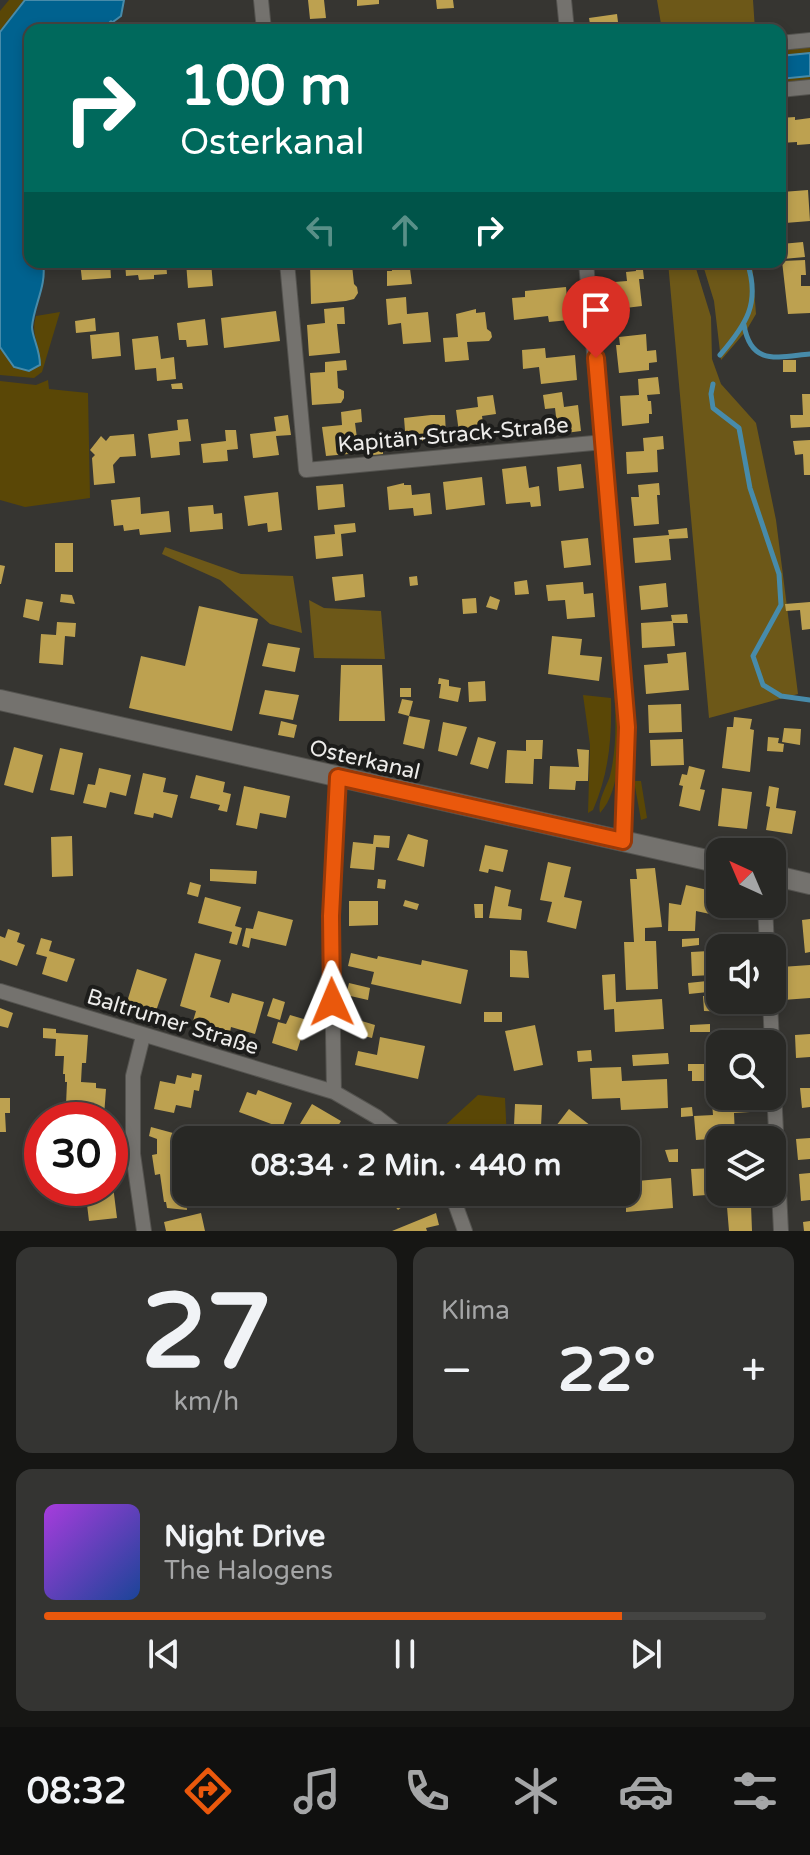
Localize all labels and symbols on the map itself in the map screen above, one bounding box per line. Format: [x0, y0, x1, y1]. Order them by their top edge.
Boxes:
pin [562, 276, 630, 358]
street label: Kapitän-Strack-Straße [336, 412, 570, 458]
street label: Osterkanal [307, 735, 423, 785]
north arrow [706, 838, 786, 918]
position arrow [290, 960, 374, 1044]
street label: Baltrumer Straße [84, 983, 262, 1060]
speed limit sign: 30 [24, 1102, 128, 1206]

